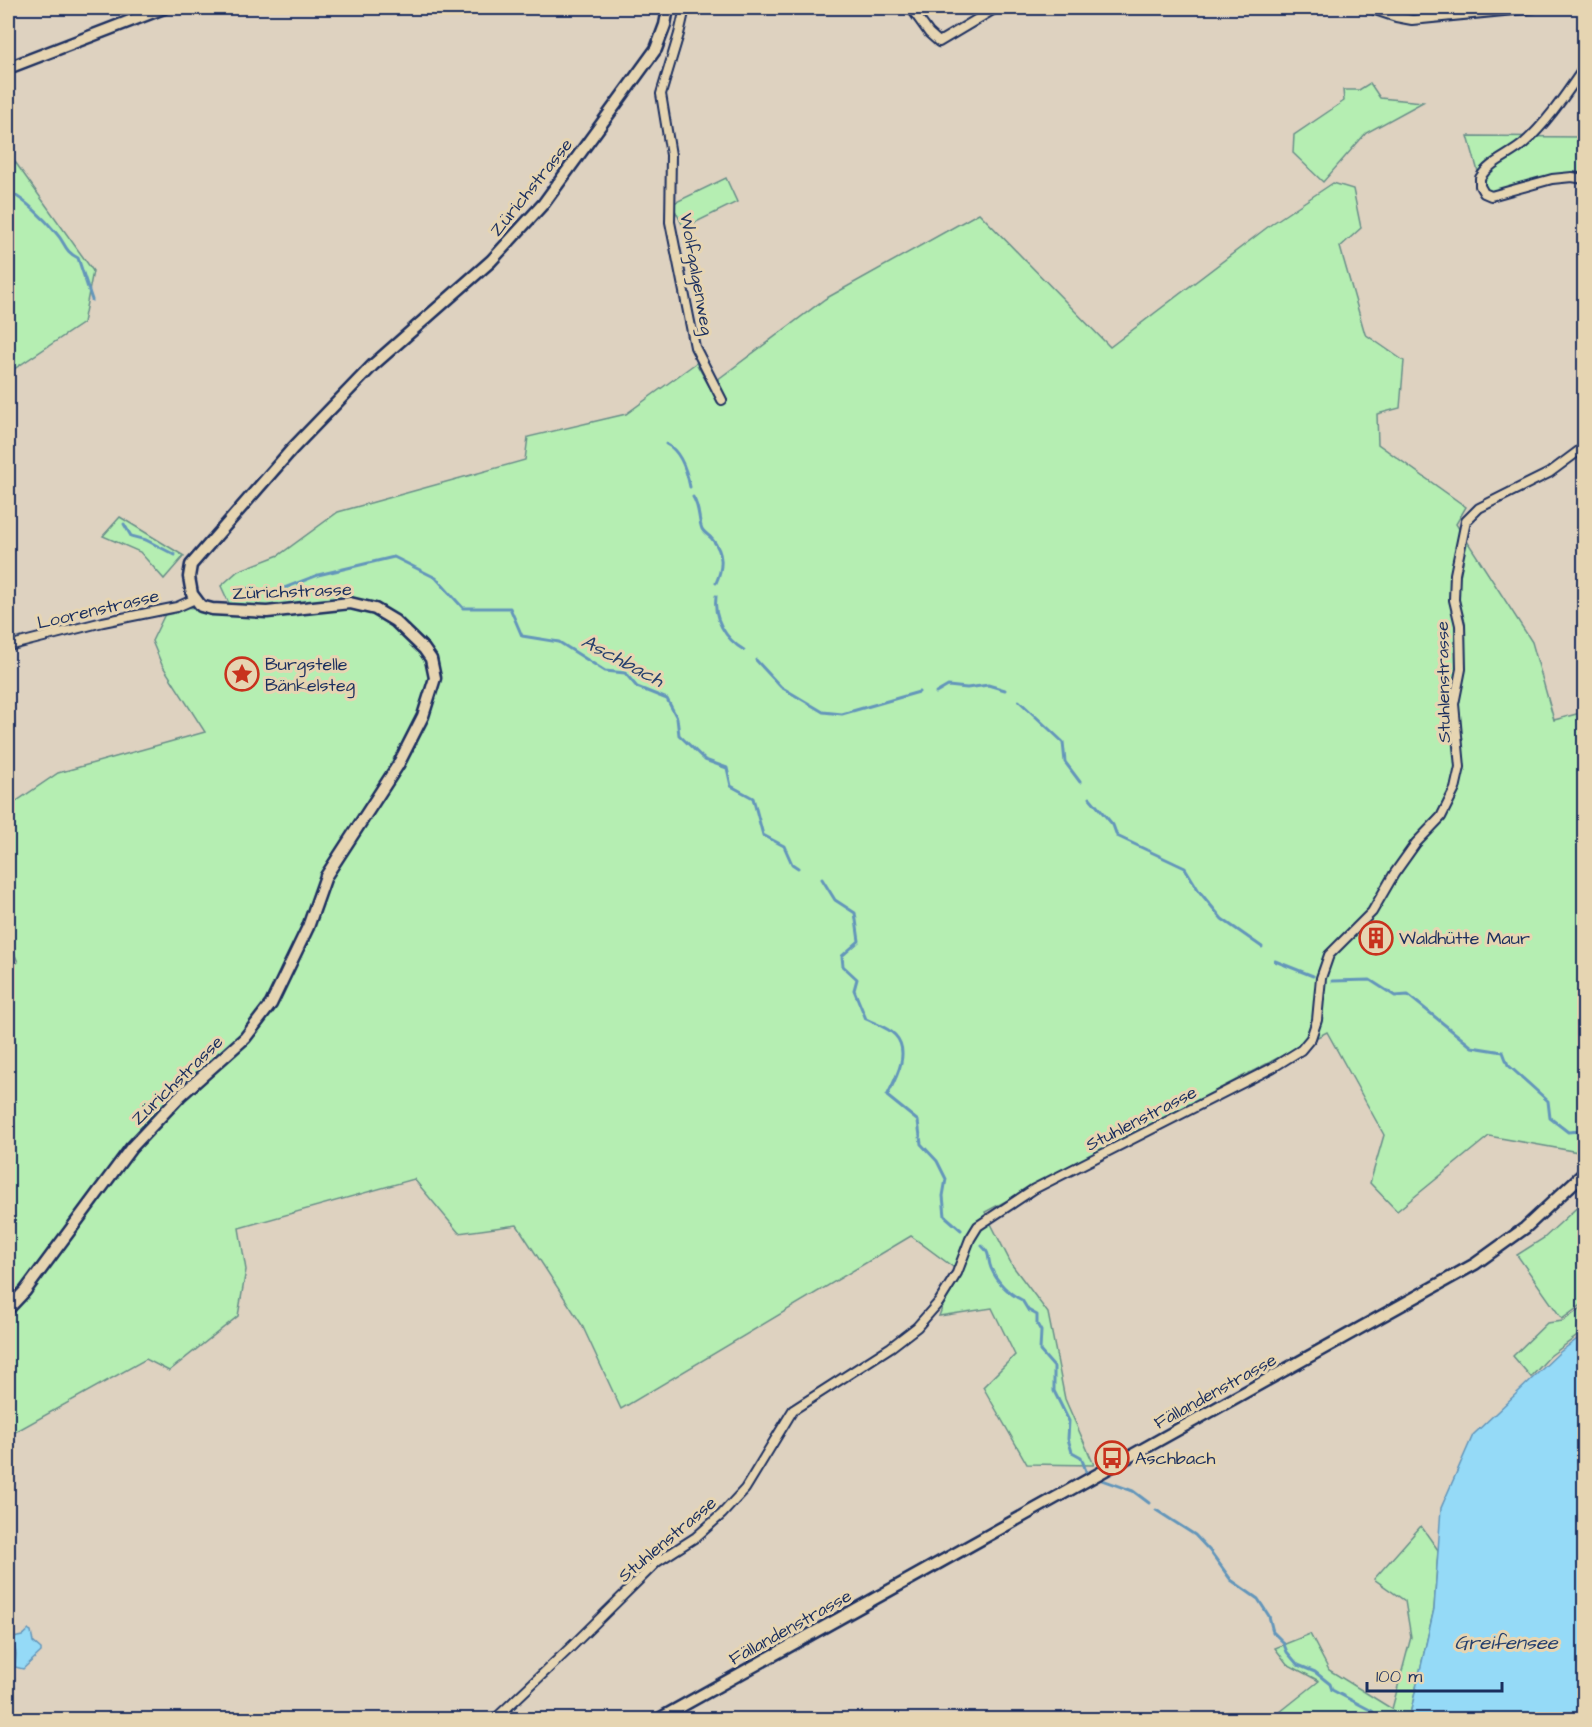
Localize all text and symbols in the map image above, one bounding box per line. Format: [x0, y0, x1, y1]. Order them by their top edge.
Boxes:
street label: Zürichstrasse [484, 133, 579, 242]
street label: Wolfgalgenweg [672, 211, 720, 337]
street label: Zürichstrasse [232, 577, 352, 606]
street label: Loorenstrasse [35, 583, 162, 636]
street label: Stuhlenstrasse [1430, 621, 1457, 743]
water label: Aschbach [577, 628, 670, 695]
place label: Burgstelle Bänkelsteg [265, 652, 355, 699]
place icon: Burgstelle Bänkelsteg [224, 656, 260, 692]
building icon: Waldhütte Maur [1358, 920, 1394, 956]
place label: Waldhütte Maur [1399, 926, 1530, 951]
street label: Zürichstrasse [126, 1030, 229, 1131]
street label: Stuhlenstrasse [1081, 1080, 1201, 1157]
street label: Fällandenstrasse [1149, 1347, 1281, 1435]
bus stop icon: Aschbach [1094, 1440, 1130, 1476]
place label: Aschbach [1135, 1446, 1216, 1471]
street label: Stuhlenstrasse [613, 1491, 722, 1588]
street label: Fällandenstrasse [724, 1583, 856, 1671]
water label: Greifensee [1454, 1629, 1559, 1657]
scale bar [1367, 1655, 1502, 1693]
text: 100 m [1376, 1664, 1422, 1689]

